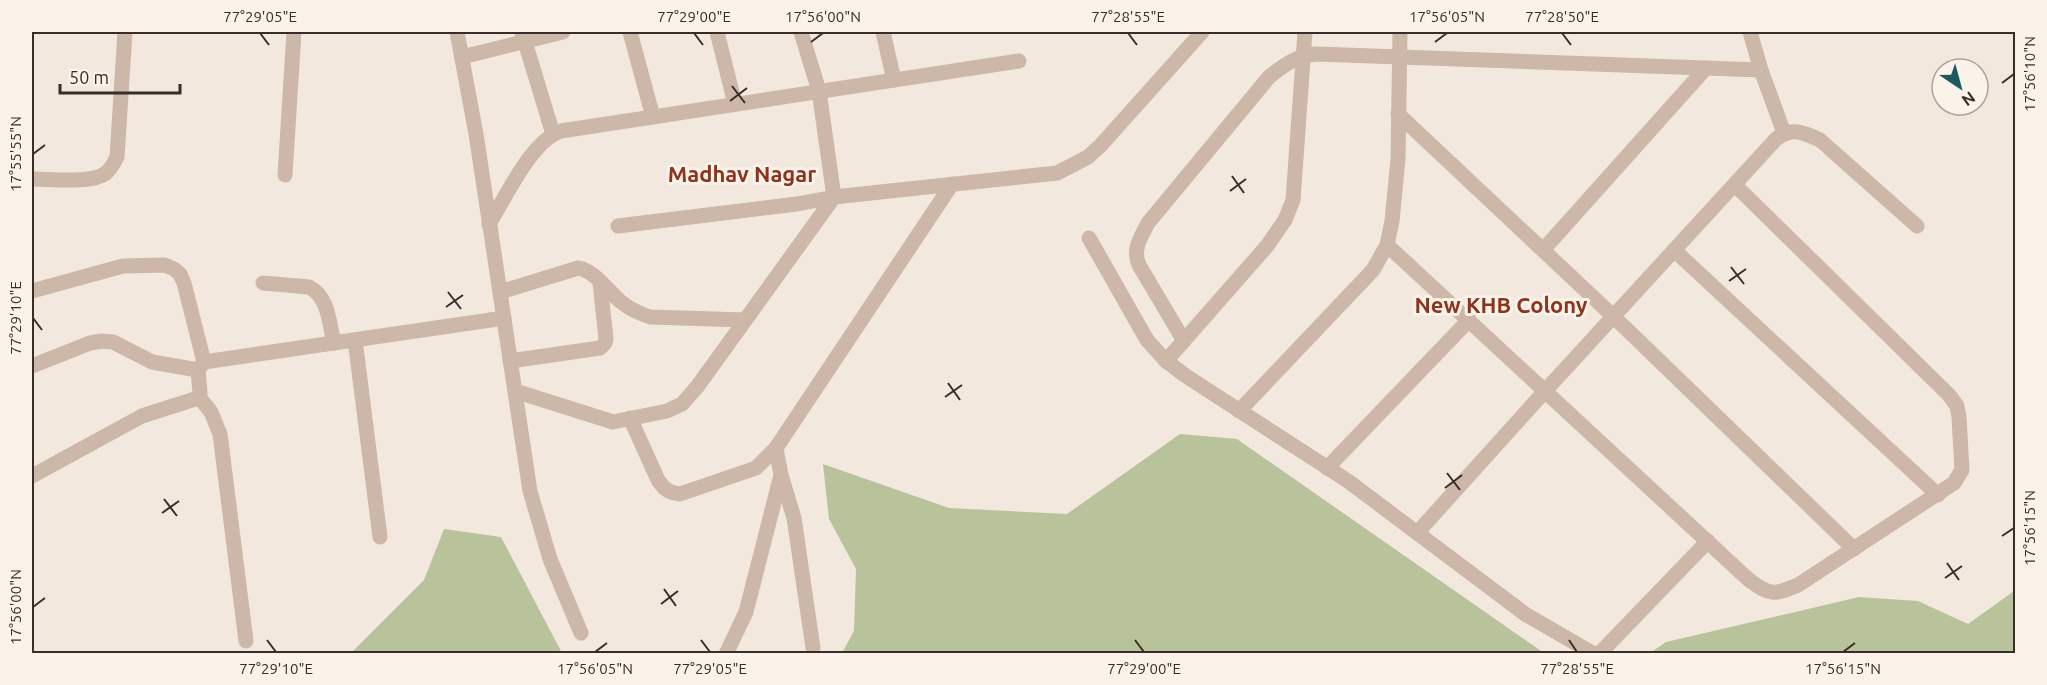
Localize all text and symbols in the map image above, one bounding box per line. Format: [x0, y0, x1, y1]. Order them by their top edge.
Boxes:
text: 77°29'05"E [223, 8, 297, 25]
text: 77°29'00"E [657, 8, 731, 25]
text: 17°56'00"N [785, 8, 861, 25]
text: 77°28'55"E [1091, 8, 1165, 25]
text: 17°56'05"N [1409, 8, 1485, 25]
text: 77°28'50"E [1525, 8, 1599, 25]
text: 17°56'10"N [2021, 36, 2038, 112]
scale bar [60, 57, 180, 95]
north arrow [1930, 57, 1990, 117]
text: 50 m [69, 67, 109, 87]
text: N [1959, 88, 1979, 110]
text: 17°55'55"N [7, 116, 24, 192]
district label: Madhav Nagar [668, 161, 816, 186]
text: 77°29'10"E [7, 281, 24, 355]
district label: New KHB Colony [1414, 292, 1588, 317]
text: 17°56'15"N [2021, 490, 2038, 566]
text: 17°56'00"N [7, 569, 24, 645]
text: 77°29'10"E [239, 660, 313, 677]
text: 17°56'05"N [557, 660, 633, 677]
text: 77°29'05"E [673, 660, 747, 677]
text: 77°29'00"E [1107, 660, 1181, 677]
text: 77°28'55"E [1540, 660, 1614, 677]
text: 17°56'15"N [1805, 660, 1881, 677]

